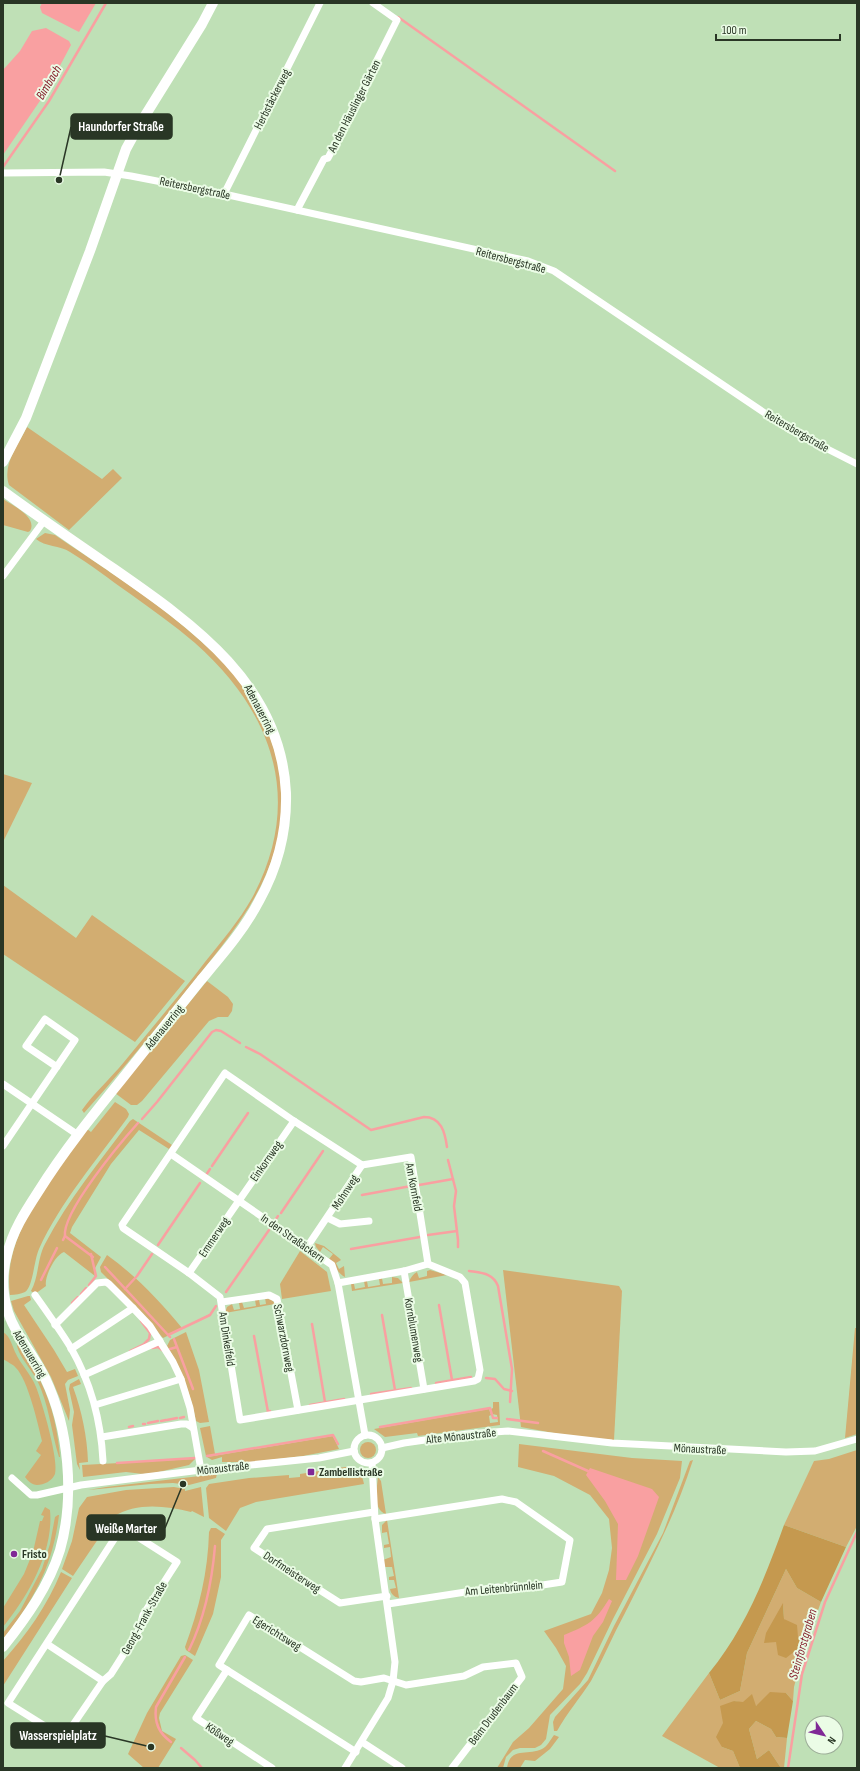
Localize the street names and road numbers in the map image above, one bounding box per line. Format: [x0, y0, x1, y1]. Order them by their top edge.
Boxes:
street label: An den Häuslinger Gärten [324, 57, 384, 156]
street label: Herbstäckerweg [251, 66, 294, 132]
street label: Reitersbergstraße [158, 174, 232, 203]
street label: Reitersbergstraße [474, 244, 548, 277]
street label: Reitersbergstraße [762, 407, 832, 456]
street label: Adenauerring [240, 681, 279, 737]
street label: Adenauerring [141, 1002, 187, 1054]
street label: Einkornweg [247, 1138, 286, 1185]
street label: Am Kornfeld [401, 1161, 426, 1213]
street label: Mohnweg [329, 1172, 362, 1213]
street label: In den Straßäckern [258, 1211, 328, 1266]
street label: Emmerweg [196, 1214, 233, 1260]
street label: Kornblumenweg [400, 1297, 427, 1364]
street label: Schwarzdornweg [270, 1303, 297, 1373]
street label: Am Dinkelfeld [215, 1310, 238, 1367]
street label: Adenauerring [9, 1327, 50, 1381]
street label: Alte Mönaustraße [424, 1425, 497, 1448]
street label: Mönaustraße [673, 1441, 727, 1458]
street label: Mönaustraße [196, 1458, 250, 1479]
street label: Dorfmeisterweg [260, 1548, 323, 1597]
street label: Am Leitenbrünnlein [464, 1578, 544, 1599]
street label: Georg-Frank-Straße [118, 1579, 171, 1657]
street label: Egerichtsweg [250, 1613, 304, 1654]
street label: Beim Drudenbaum [465, 1680, 522, 1748]
street label: Kößweg [202, 1719, 237, 1750]

